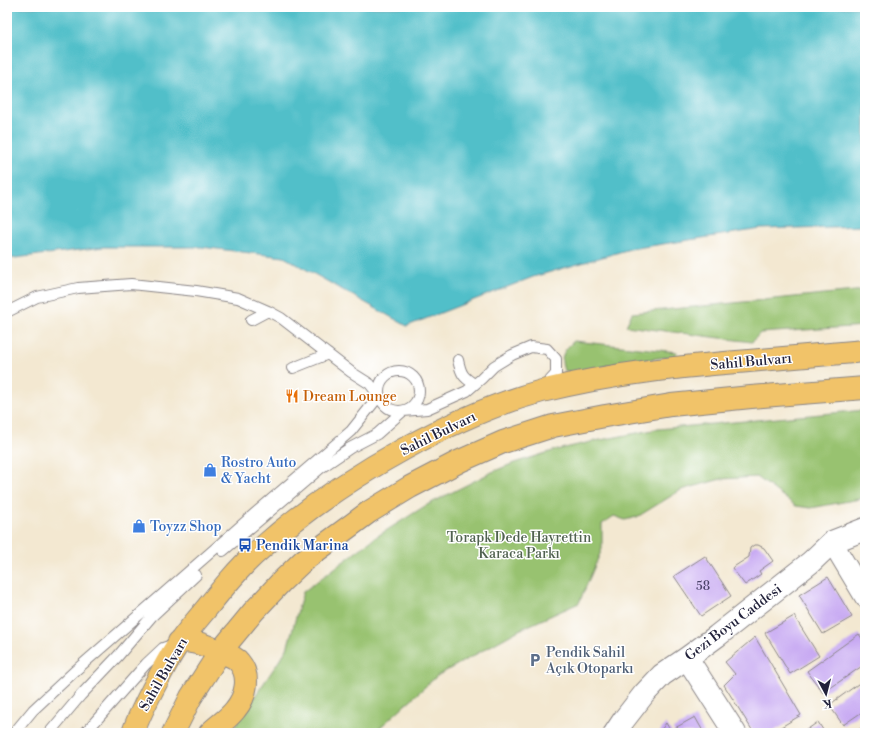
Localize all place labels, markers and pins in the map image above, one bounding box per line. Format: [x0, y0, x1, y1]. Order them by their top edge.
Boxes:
restaurant icon: Dream Lounge [284, 388, 300, 404]
place label: Dream Lounge [303, 388, 397, 406]
place label: Rostro Auto & Yacht [221, 454, 297, 488]
shop icon: Rostro Auto & Yacht [202, 462, 218, 478]
shop icon: Toyzz Shop [131, 518, 147, 534]
place label: Toyzz Shop [150, 518, 222, 536]
bus stop icon: Pendik Marina [237, 537, 253, 553]
place label: Pendik Marina [256, 537, 350, 555]
place label: Pendik Sahil Açık Otoparkı [545, 644, 634, 678]
parking icon: Pendik Sahil Açık Otoparkı [527, 652, 543, 668]

